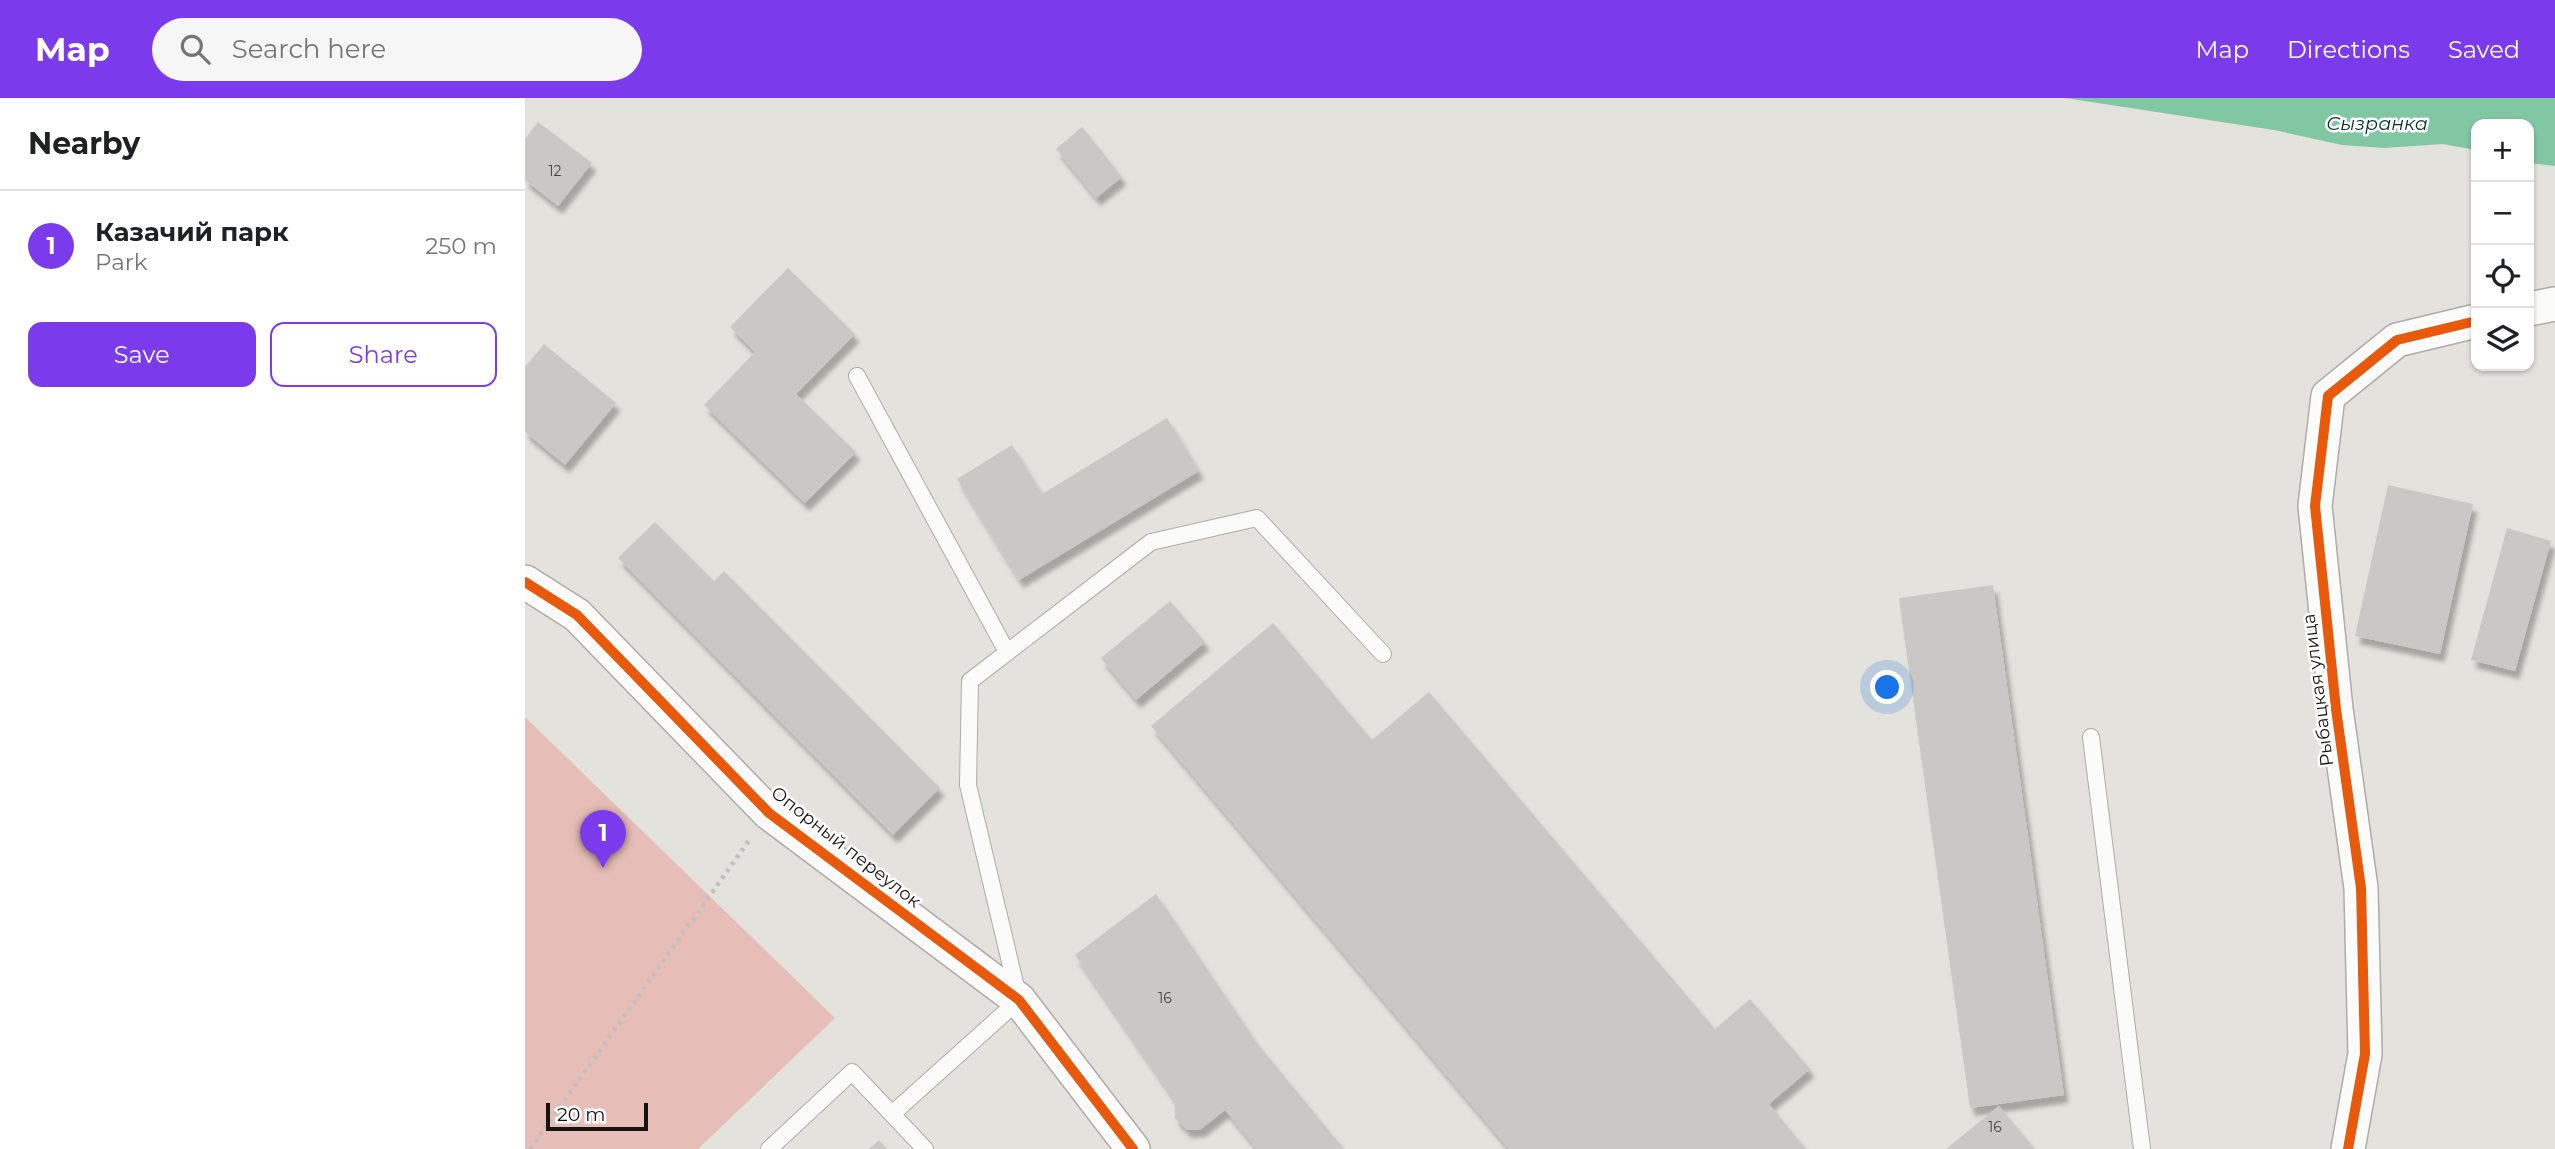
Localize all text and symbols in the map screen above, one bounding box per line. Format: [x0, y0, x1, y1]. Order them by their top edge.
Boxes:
search box [152, 18, 642, 81]
text: Map [35, 29, 110, 69]
icon: search [176, 30, 214, 68]
text: Search here [232, 33, 386, 65]
text: Map [2196, 35, 2249, 64]
text: Directions [2287, 35, 2410, 64]
text: Saved [2448, 35, 2520, 64]
water label: Сызранка [2326, 112, 2428, 135]
map controls [2471, 119, 2534, 371]
button: + [2471, 119, 2534, 182]
text: Nearby [28, 125, 140, 162]
house number: 12 [548, 162, 562, 180]
button: − [2471, 182, 2534, 245]
text: Казачий парк [95, 216, 289, 248]
text: 1 [46, 232, 56, 260]
text: 250 m [425, 232, 497, 260]
button: locate [2471, 245, 2534, 308]
text: Park [95, 248, 148, 276]
button: layers [2471, 308, 2534, 371]
button: Save [28, 322, 256, 387]
button: Share [270, 322, 497, 387]
street label: Рыбацкая улица [2298, 612, 2338, 768]
your location [1870, 670, 1904, 704]
street label: Опорный переулок [767, 782, 926, 913]
pin: 1 [580, 810, 626, 868]
house number: 16 [1158, 989, 1172, 1007]
scale bar [546, 1100, 647, 1132]
text: 20 m [557, 1103, 605, 1126]
house number: 16 [1988, 1118, 2002, 1136]

